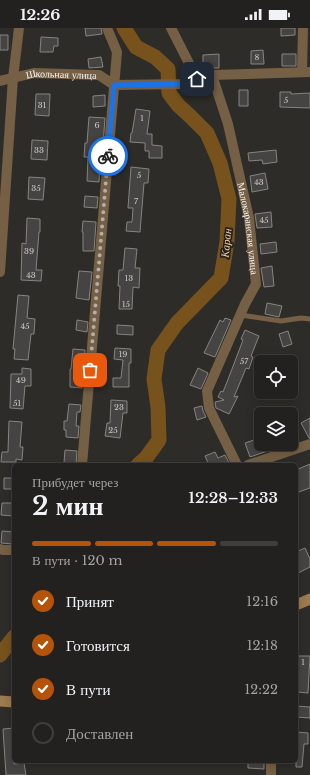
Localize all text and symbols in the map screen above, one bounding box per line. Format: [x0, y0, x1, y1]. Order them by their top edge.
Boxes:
text: 12:26 [20, 5, 60, 24]
house number: 8 [255, 52, 260, 62]
pin [180, 62, 214, 96]
street label: Школьная улица [24, 66, 97, 81]
icon: home [186, 68, 208, 90]
house number: 5 [284, 95, 289, 105]
house number: 31 [38, 100, 47, 110]
house number: 1 [140, 113, 144, 123]
house number: 6 [94, 120, 100, 130]
courier [88, 136, 128, 176]
house number: 33 [34, 145, 44, 155]
icon: bike [97, 145, 119, 167]
house number: 5 [137, 170, 142, 180]
house number: 43 [254, 177, 264, 187]
street label: Малокаранская улица [235, 181, 262, 276]
house number: 35 [31, 183, 41, 193]
house number: 7 [134, 196, 139, 206]
house number: 45 [259, 215, 269, 225]
water label: Каран [217, 227, 235, 259]
house number: 39 [24, 246, 34, 256]
house number: 43 [26, 270, 36, 280]
house number: 13 [125, 273, 133, 283]
house number: 15 [122, 299, 131, 309]
house number: 45 [20, 321, 30, 331]
house number: 19 [119, 349, 127, 359]
pin [73, 353, 107, 387]
map controls [254, 355, 298, 451]
button: locate [254, 355, 298, 399]
house number: 57 [240, 356, 249, 366]
icon: bag [79, 359, 101, 381]
house number: 49 [16, 375, 26, 385]
house number: 51 [13, 398, 21, 408]
house number: 23 [114, 402, 124, 412]
button: layers [254, 407, 298, 451]
house number: 25 [108, 425, 118, 435]
text: Прибудет через [32, 474, 118, 491]
text: 12:28–12:33 [188, 488, 278, 507]
text: 2 мин [32, 490, 103, 522]
text: В пути · 120 m [32, 552, 122, 569]
icon: check [32, 590, 54, 612]
text: Принят [66, 592, 114, 611]
text: 12:16 [246, 593, 278, 610]
icon: check [32, 634, 54, 656]
text: Готовится [66, 636, 130, 655]
text: 12:18 [247, 637, 278, 654]
house number: 1 [301, 657, 305, 667]
icon: check [32, 678, 54, 700]
text: В пути [66, 680, 110, 699]
text: 12:22 [244, 681, 278, 698]
text: Доставлен [66, 724, 133, 743]

